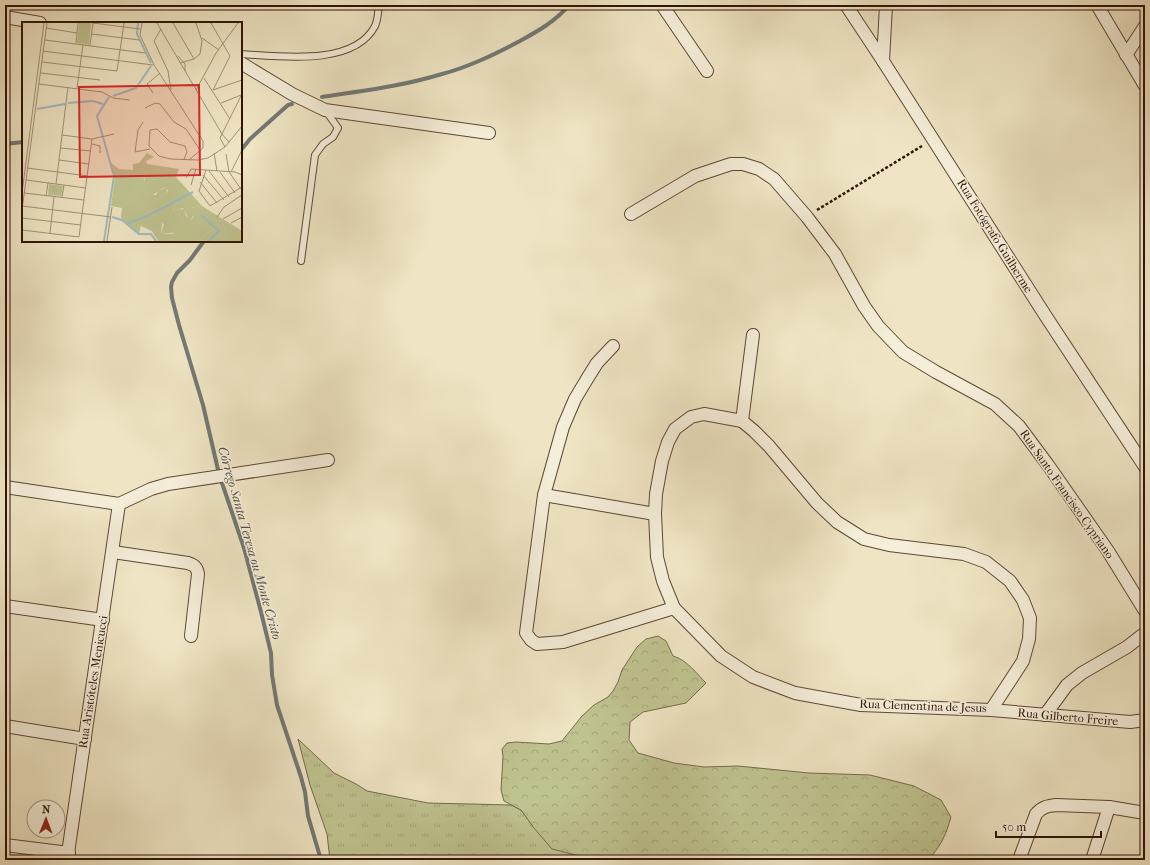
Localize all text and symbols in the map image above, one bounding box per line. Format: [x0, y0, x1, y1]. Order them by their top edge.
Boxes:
inset map [22, 22, 242, 242]
street label: Rua Fotógrafo Guilherme [954, 177, 1036, 296]
street label: Rua Santo Francisco Cypriano [1017, 427, 1117, 561]
water label: Córrego Santa Teresa ou Monte Cristo [215, 445, 285, 642]
street label: Rua Aristóteles Menicucci [76, 614, 110, 749]
street label: Rua Clementina de Jesus [859, 697, 987, 715]
street label: Rua Gilberto Freire [1017, 706, 1119, 728]
north arrow [26, 799, 66, 839]
text: N [42, 803, 51, 816]
scale bar [996, 813, 1101, 839]
text: 50 m [1002, 820, 1026, 834]

